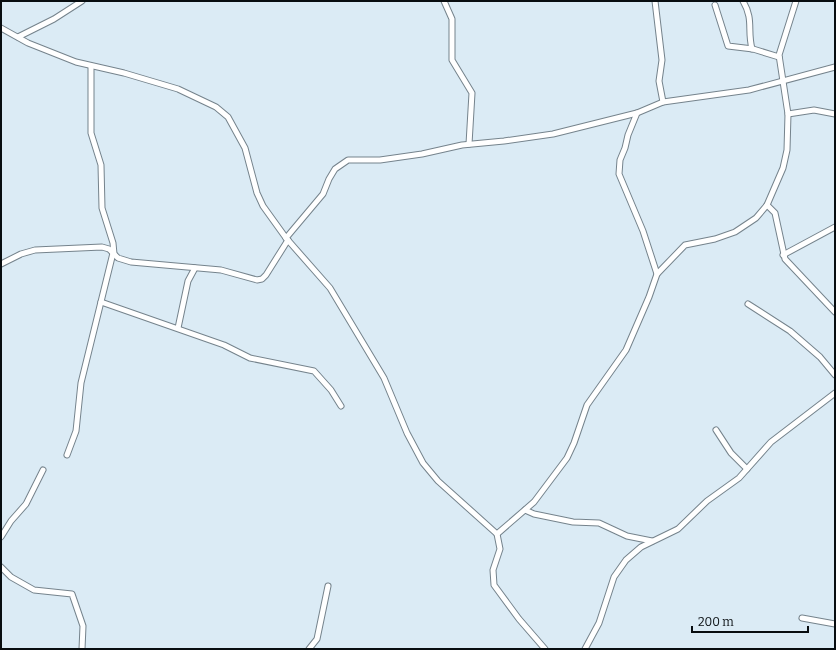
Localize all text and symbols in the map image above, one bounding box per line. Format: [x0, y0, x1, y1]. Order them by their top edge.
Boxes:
scale bar [692, 608, 808, 634]
text: 200 m [698, 615, 734, 629]

